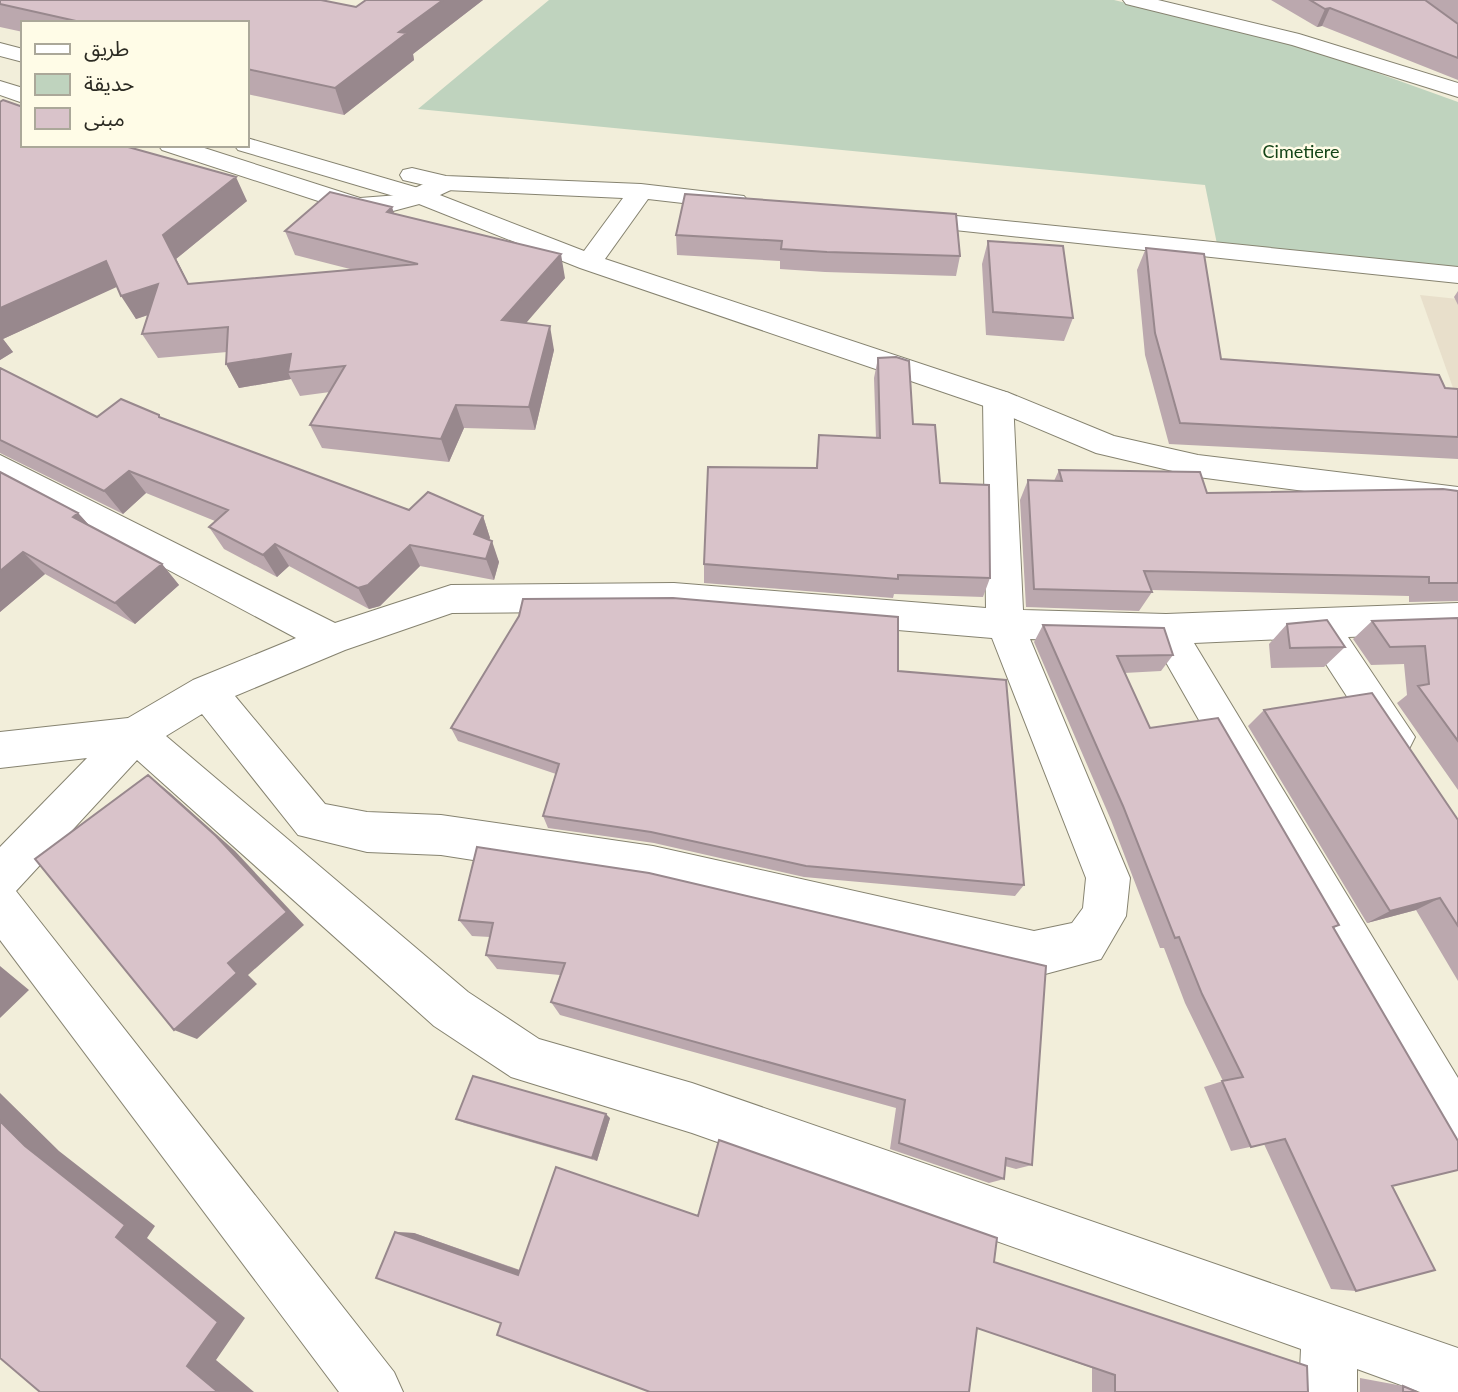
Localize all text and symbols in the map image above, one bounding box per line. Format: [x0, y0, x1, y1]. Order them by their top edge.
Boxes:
legend [21, 21, 248, 147]
text: طريق [84, 35, 129, 62]
text: حديقة [84, 70, 134, 95]
text: مبنى [84, 105, 125, 131]
park label: Cimetiere [1263, 140, 1339, 162]

